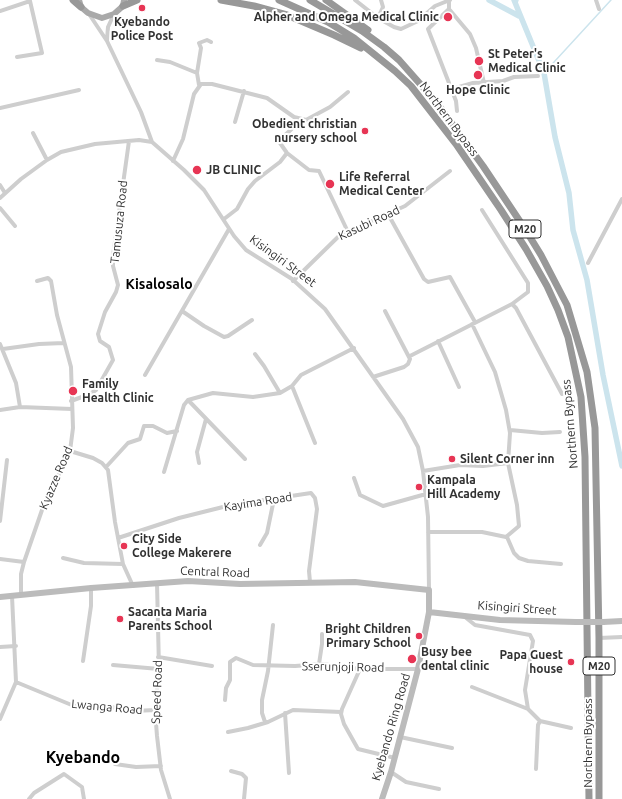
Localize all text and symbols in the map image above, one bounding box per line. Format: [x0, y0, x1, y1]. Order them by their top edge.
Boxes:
marker: Kyebando Police Post [137, 3, 147, 13]
place label: Alpher and Omega Medical Clinic [254, 10, 439, 24]
marker: Alpher and Omega Medical Clinic [442, 11, 454, 23]
place label: Kyebando Police Post [111, 15, 173, 43]
place label: St Peter's Medical Clinic [488, 47, 566, 75]
marker: St Peter's Medical Clinic [473, 55, 485, 67]
marker: Hope Clinic [472, 69, 484, 81]
street label: Northern Bypass [416, 79, 482, 159]
place label: Hope Clinic [446, 83, 510, 97]
place label: Obedient christian nursery school [252, 117, 357, 145]
marker: Obedient christian nursery school [360, 126, 370, 136]
place label: JB CLINIC [206, 163, 261, 177]
marker: JB CLINIC [191, 164, 203, 176]
place label: Life Referral Medical Center [339, 170, 424, 198]
marker: Life Referral Medical Center [324, 178, 336, 190]
street label: Tamusuza Road [107, 180, 131, 264]
street label: Kasubi Road [336, 203, 402, 243]
road number: M20 [509, 220, 541, 238]
street label: Kisingiri Street [247, 232, 319, 290]
district label: Kisalosalo [125, 276, 193, 292]
place label: Family Health Clinic [82, 377, 154, 405]
street label: Northern Bypass [559, 379, 581, 469]
marker: Family Health Clinic [67, 385, 79, 397]
street label: Kyazze Road [36, 444, 76, 512]
place label: Silent Corner inn [460, 452, 555, 466]
marker: Silent Corner inn [447, 454, 457, 464]
place label: Kampala Hill Academy [427, 473, 500, 501]
marker: Kampala Hill Academy [414, 482, 424, 492]
street label: Kayima Road [223, 489, 293, 515]
place label: City Side College Makerere [132, 532, 232, 560]
marker: City Side College Makerere [119, 541, 129, 551]
street label: Central Road [180, 564, 250, 580]
street label: Kisingiri Street [477, 598, 557, 618]
place label: Sacanta Maria Parents School [128, 605, 212, 633]
marker: Sacanta Maria Parents School [115, 614, 125, 624]
place label: Bright Children Primary School [325, 622, 411, 650]
marker: Bright Children Primary School [414, 631, 424, 641]
place label: Busy bee dental clinic [421, 645, 489, 673]
place label: Papa Guest house [499, 648, 563, 676]
marker: Busy bee dental clinic [406, 653, 418, 665]
marker: Papa Guest house [566, 657, 576, 667]
road number: M20 [583, 657, 615, 675]
street label: Sserunjoji Road [302, 659, 384, 675]
street label: Speed Road [149, 660, 165, 724]
street label: Kyebando Ring Road [369, 672, 413, 782]
street label: Lwanga Road [71, 697, 143, 717]
street label: Northern Bypass [581, 698, 595, 788]
district label: Kyebando [46, 748, 120, 768]

